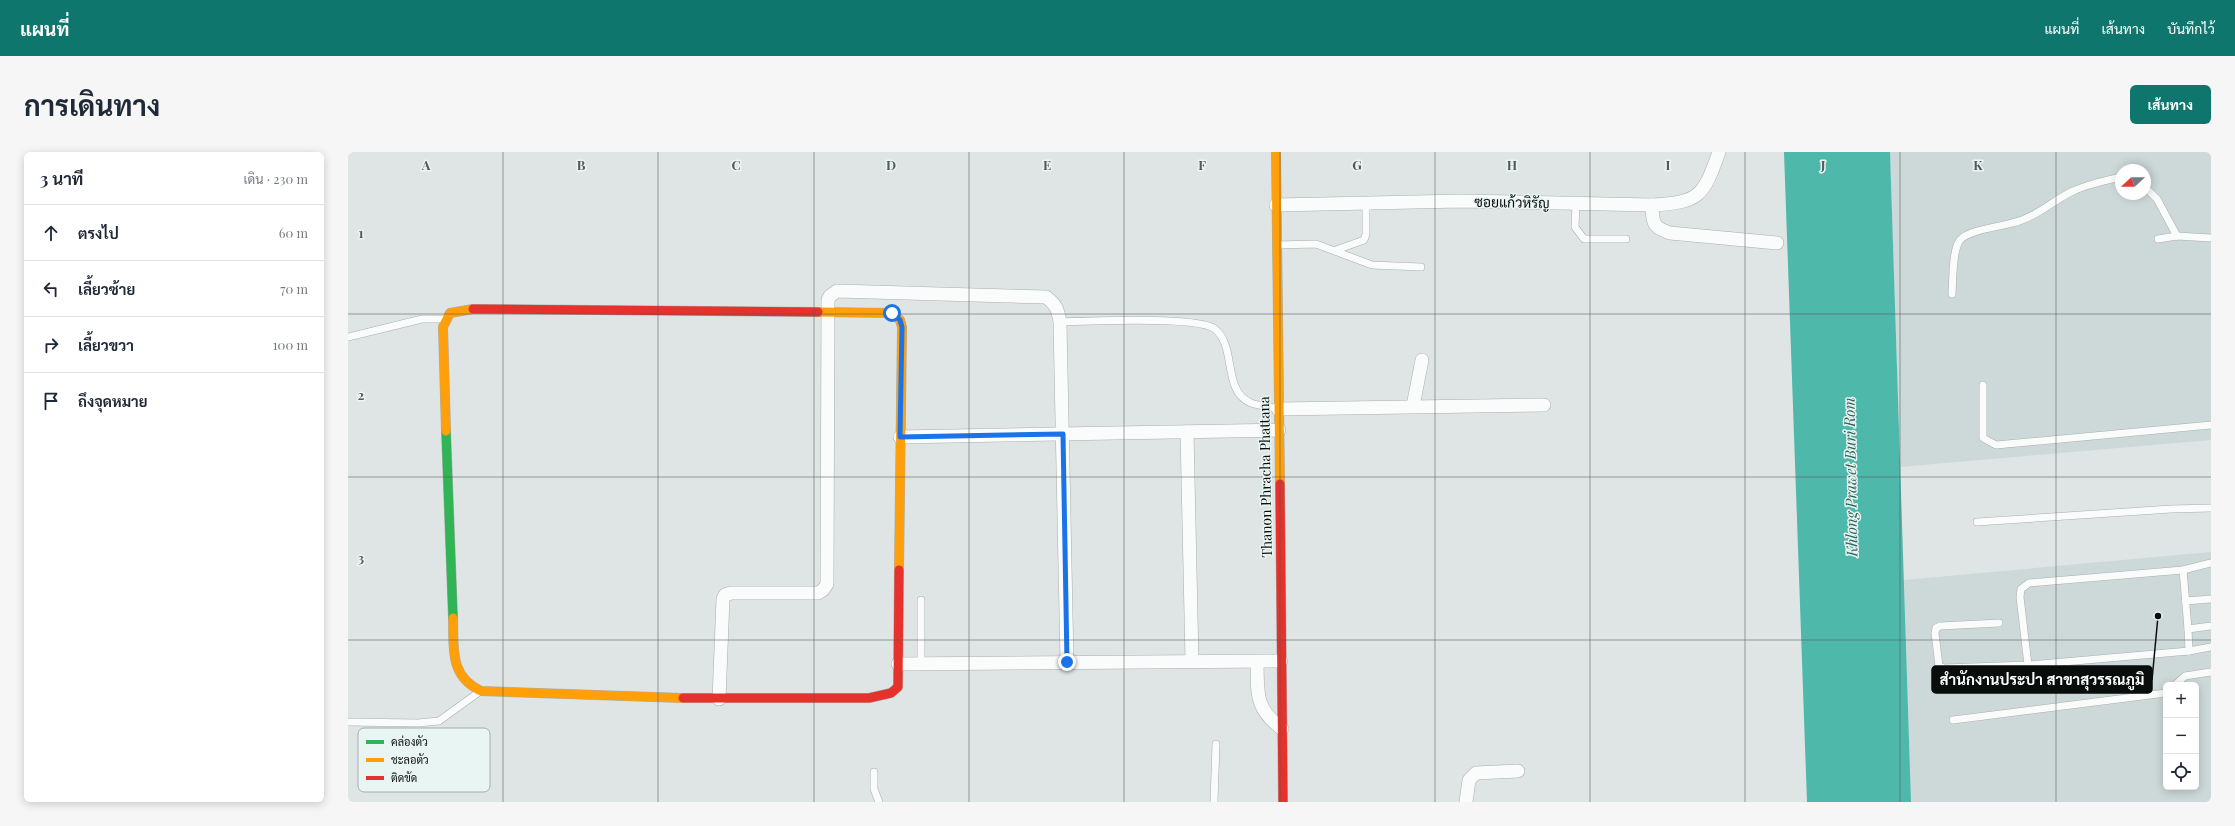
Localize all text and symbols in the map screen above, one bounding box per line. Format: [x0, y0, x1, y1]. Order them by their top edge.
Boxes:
text: แผนที่ [20, 15, 69, 41]
text: แผนที่ [2044, 19, 2079, 38]
text: เส้นทาง [2101, 19, 2145, 38]
text: บันทึกไว้ [2167, 19, 2215, 38]
button: เส้นทาง [2130, 85, 2211, 124]
text: การเดินทาง [24, 86, 160, 123]
text: A [421, 156, 431, 173]
text: B [577, 156, 586, 173]
text: C [731, 156, 741, 173]
text: D [886, 156, 896, 173]
text: E [1043, 156, 1051, 173]
text: F [1198, 156, 1206, 173]
text: G [1352, 156, 1362, 173]
text: H [1507, 156, 1517, 173]
text: I [1666, 156, 1671, 173]
text: J [1820, 156, 1826, 173]
text: K [1973, 156, 1983, 173]
north arrow [2115, 164, 2151, 200]
text: 3 นาที [40, 167, 83, 189]
text: เดิน · 230 m [243, 170, 308, 187]
street label: ซอยแก้วหิรัญ [1474, 192, 1550, 212]
icon: ahead [40, 222, 62, 244]
text: ตรงไป [78, 223, 119, 243]
text: 60 m [279, 224, 308, 241]
text: 1 [359, 224, 364, 241]
icon: left [40, 278, 62, 300]
text: เลี้ยวซ้าย [78, 279, 135, 299]
text: 70 m [280, 280, 308, 297]
route start [883, 304, 901, 322]
icon: right [40, 334, 62, 356]
text: เลี้ยวขวา [78, 335, 134, 355]
text: 100 m [273, 336, 308, 353]
text: 2 [358, 386, 365, 403]
icon: arrive [40, 390, 62, 412]
text: ถึงจุดหมาย [78, 391, 148, 411]
street label: Thanon Phracha Phattana [1254, 396, 1276, 558]
water label: Khlong Prawet Buri Rom [1839, 397, 1861, 558]
text: 3 [358, 549, 364, 566]
route end [1058, 653, 1076, 671]
callout: สำนักงานประปา สาขาสุวรรณภูมิ [1932, 666, 2152, 693]
text: สำนักงานประปา สาขาสุวรรณภูมิ [1940, 669, 2144, 691]
map controls [2163, 682, 2199, 790]
button: + [2163, 682, 2199, 718]
button: − [2163, 718, 2199, 754]
legend [358, 728, 490, 792]
text: คล่องตัว [391, 734, 428, 749]
text: ชะลอตัว [391, 752, 429, 767]
button: locate [2163, 754, 2199, 790]
text: ติดขัด [391, 770, 417, 785]

